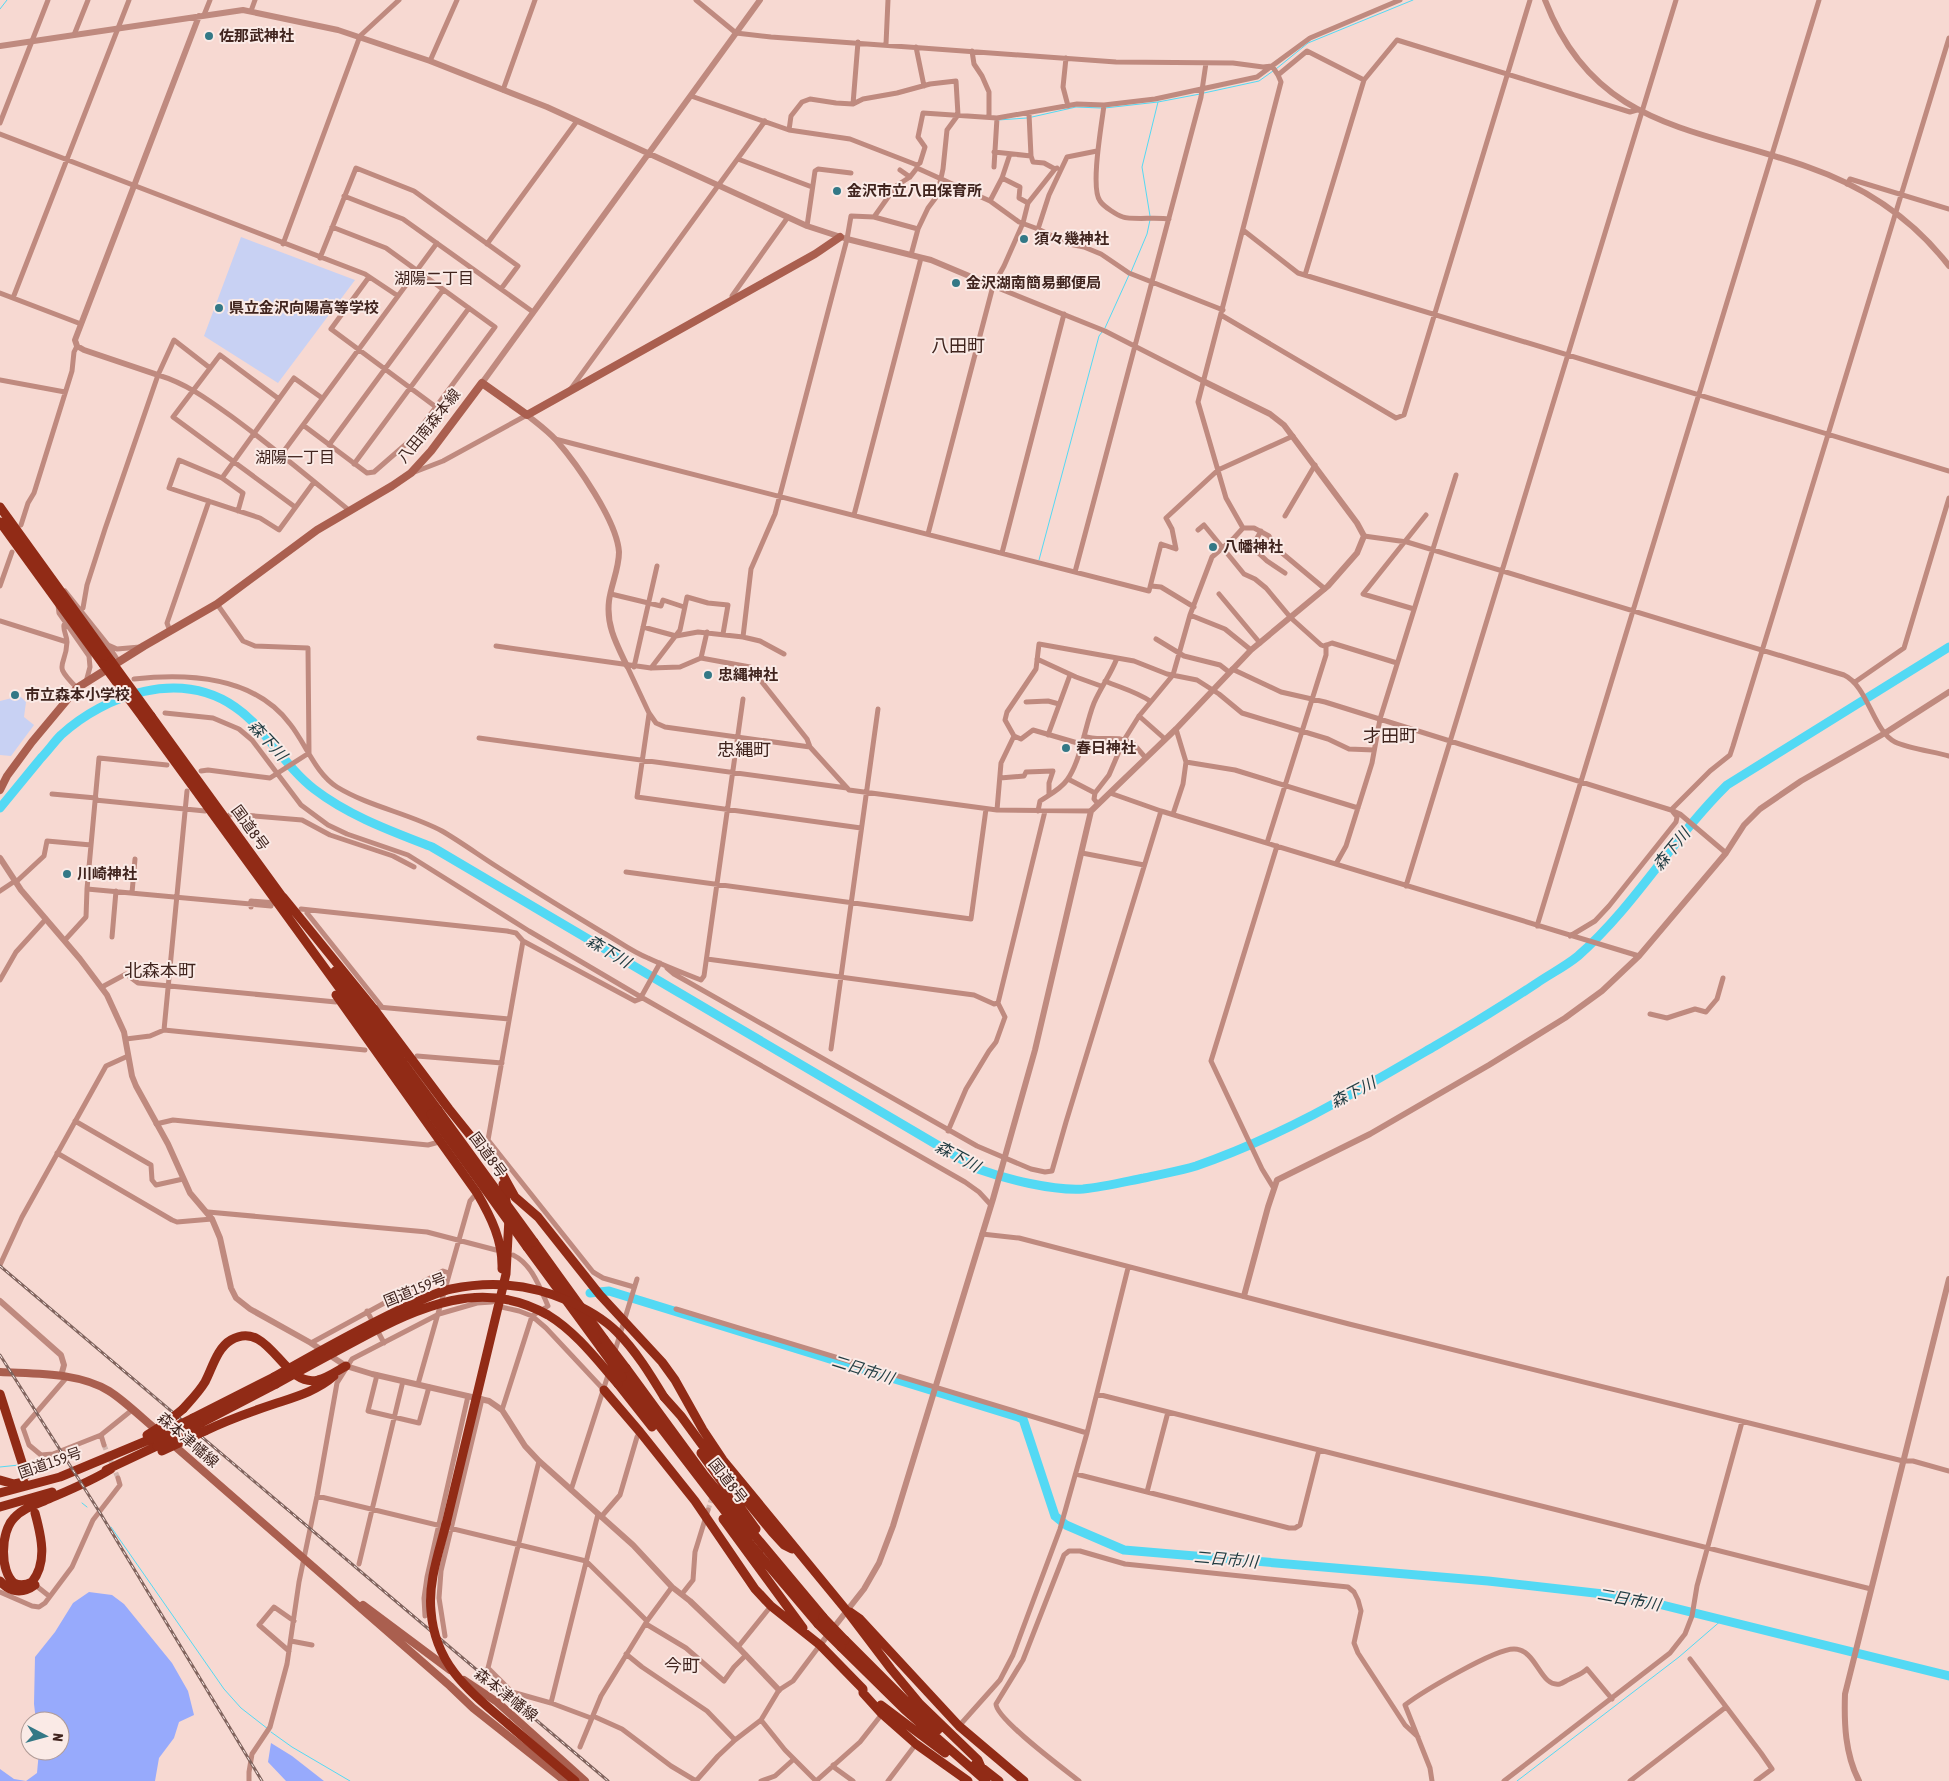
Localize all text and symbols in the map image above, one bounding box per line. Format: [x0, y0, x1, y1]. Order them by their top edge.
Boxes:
place label: 佐那武神社 [219, 27, 294, 44]
marker: 佐那武神社 [203, 30, 215, 42]
place label: 金沢市立八田保育所 [847, 182, 982, 199]
marker: 金沢市立八田保育所 [831, 185, 843, 197]
place label: 須々幾神社 [1034, 230, 1109, 247]
marker: 須々幾神社 [1018, 233, 1030, 245]
district label: 湖陽二丁目 [394, 269, 474, 287]
place label: 金沢湖南簡易郵便局 [966, 274, 1101, 291]
marker: 金沢湖南簡易郵便局 [950, 277, 962, 289]
place label: 県立金沢向陽高等学校 [229, 299, 379, 316]
marker: 県立金沢向陽高等学校 [213, 302, 225, 314]
district label: 八田町 [931, 335, 985, 356]
street label: 八田南森本線 [394, 385, 464, 466]
district label: 湖陽一丁目 [255, 448, 335, 466]
place label: 八幡神社 [1223, 538, 1283, 555]
marker: 八幡神社 [1207, 541, 1219, 553]
place label: 忠縄神社 [718, 666, 778, 683]
marker: 忠縄神社 [702, 669, 714, 681]
place label: 市立森本小学校 [25, 686, 130, 703]
marker: 市立森本小学校 [9, 689, 21, 701]
water label: 森下川 [245, 716, 292, 765]
district label: 才田町 [1363, 725, 1417, 746]
district label: 忠縄町 [717, 739, 771, 760]
place label: 春日神社 [1076, 739, 1136, 756]
marker: 春日神社 [1060, 742, 1072, 754]
street label: 国道8号 [228, 802, 273, 854]
water label: 森下川 [1649, 823, 1694, 873]
place label: 川崎神社 [77, 865, 137, 882]
marker: 川崎神社 [61, 868, 73, 880]
water label: 森下川 [584, 931, 636, 972]
district label: 北森本町 [124, 960, 196, 981]
water label: 森下川 [1328, 1072, 1380, 1111]
street label: 国道8号 [466, 1129, 511, 1181]
water label: 森下川 [933, 1137, 985, 1176]
street label: 国道159号 [381, 1269, 449, 1310]
water label: 二日市川 [830, 1351, 898, 1388]
street label: 森本津幡線 [154, 1409, 222, 1471]
street label: 国道159号 [16, 1444, 84, 1481]
street label: 国道8号 [706, 1455, 751, 1506]
water label: 二日市川 [1193, 1547, 1261, 1571]
water label: 二日市川 [1596, 1585, 1664, 1614]
district label: 今町 [664, 1655, 700, 1676]
street label: 森本津幡線 [472, 1665, 541, 1724]
north arrow [20, 1711, 70, 1761]
text: N [50, 1732, 66, 1742]

